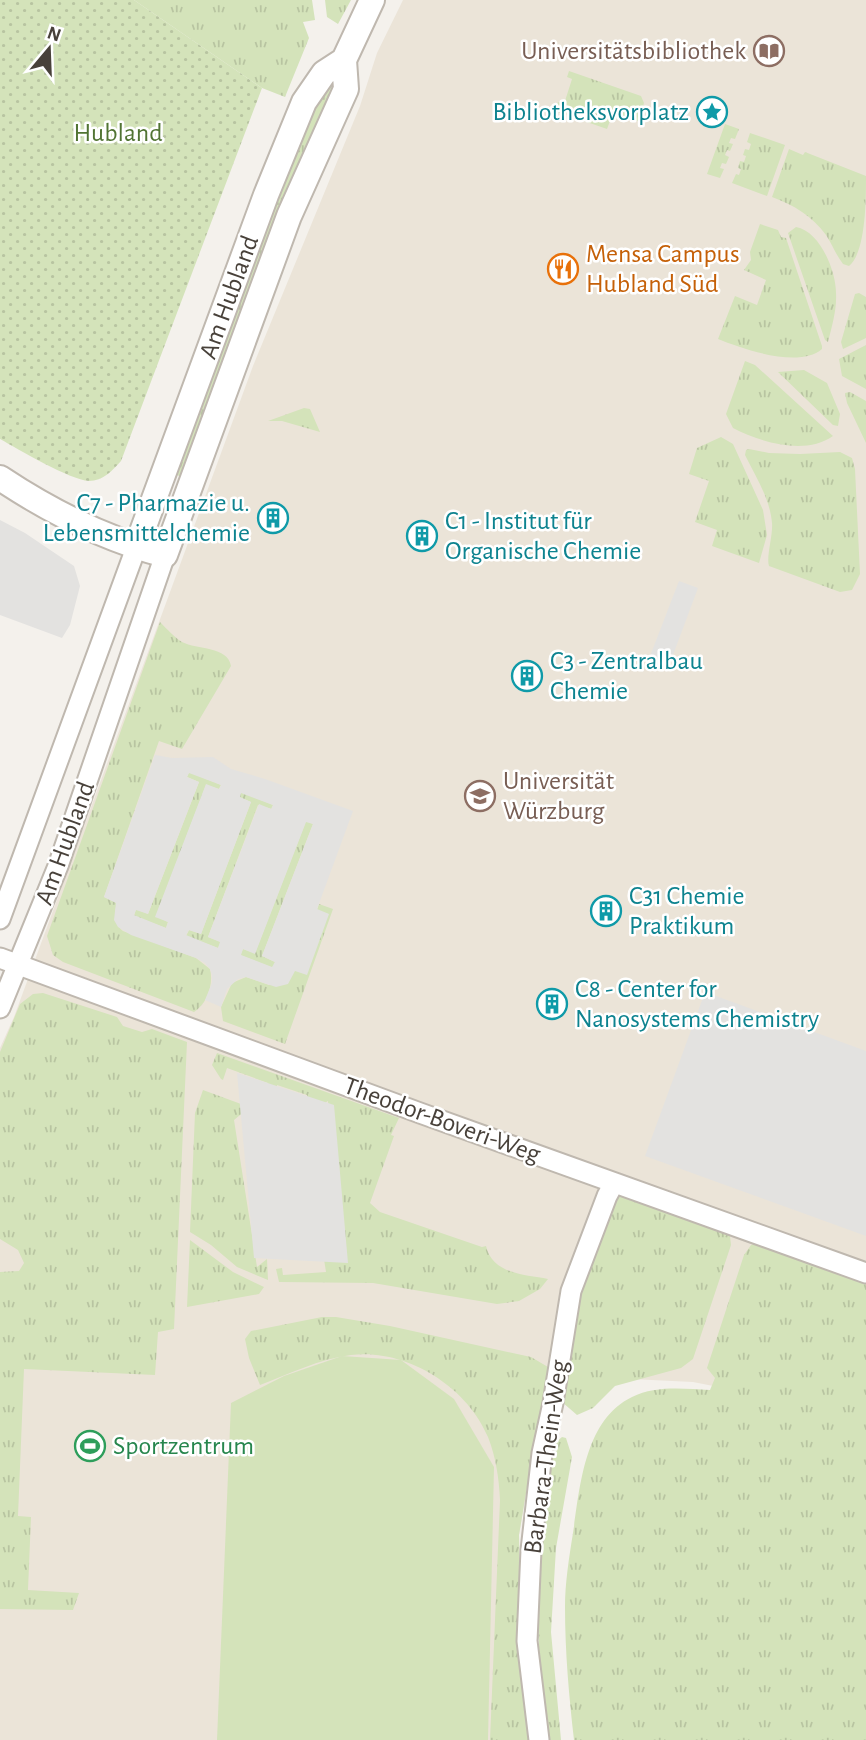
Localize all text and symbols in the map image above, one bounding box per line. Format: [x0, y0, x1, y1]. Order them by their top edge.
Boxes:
north arrow [14, 14, 84, 84]
text: N [45, 23, 63, 45]
library icon: Universitätsbibliothek [752, 34, 786, 68]
place label: Universitätsbibliothek [521, 38, 746, 64]
place icon: Bibliotheksvorplatz [695, 95, 729, 129]
place label: Bibliotheksvorplatz [492, 99, 689, 125]
park label: Hubland [73, 120, 163, 146]
street label: Am Hubland [195, 232, 263, 362]
place label: Mensa Campus Hubland Süd [586, 241, 740, 297]
restaurant icon: Mensa Campus Hubland Süd [546, 252, 580, 286]
place label: C7 - Pharmazie u. Lebensmittelchemie [43, 490, 250, 546]
building icon: C7 - Pharmazie u. Lebensmittelchemie [256, 501, 290, 535]
place label: C1 - Institut für Organische Chemie [445, 508, 641, 564]
building icon: C1 - Institut für Organische Chemie [405, 519, 439, 553]
place label: C3 - Zentralbau Chemie [550, 648, 703, 704]
building icon: C3 - Zentralbau Chemie [510, 659, 544, 693]
place label: Universität Würzburg [503, 768, 614, 824]
street label: Am Hubland [31, 778, 99, 908]
school or university icon: Universität Würzburg [463, 779, 497, 813]
place label: C31 Chemie Praktikum [629, 883, 745, 939]
building icon: C31 Chemie Praktikum [589, 894, 623, 928]
place label: C8 - Center for Nanosystems Chemistry [575, 976, 819, 1032]
building icon: C8 - Center for Nanosystems Chemistry [535, 987, 569, 1021]
street label: Theodor-Boveri-Weg [340, 1072, 544, 1168]
street label: Barbara-Thein-Weg [520, 1358, 573, 1556]
sports icon: Sportzentrum [73, 1429, 107, 1463]
place label: Sportzentrum [113, 1433, 254, 1459]

